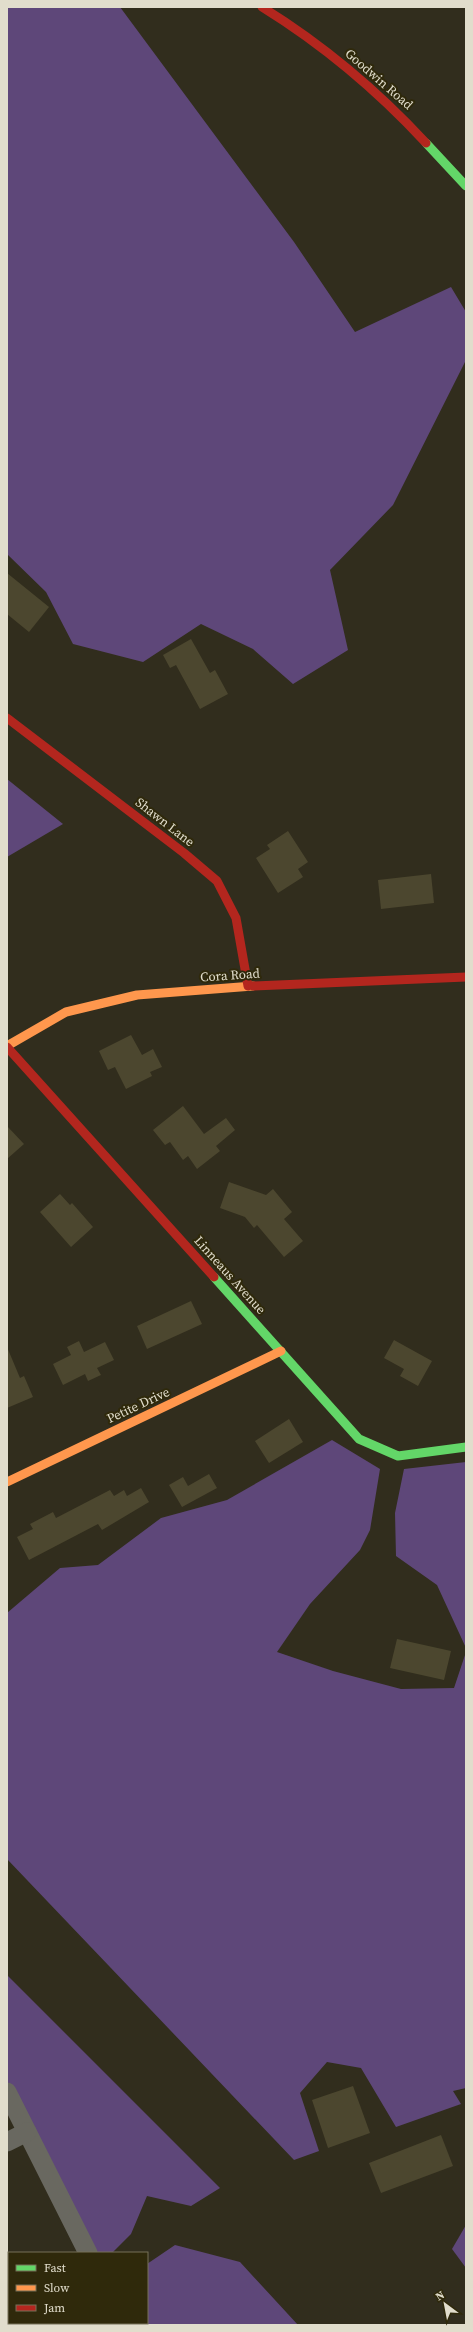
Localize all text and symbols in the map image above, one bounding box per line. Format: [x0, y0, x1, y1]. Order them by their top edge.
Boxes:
street label: Goodwin Road [342, 45, 417, 114]
street label: Shawn Lane [132, 794, 198, 851]
street label: Cora Road [200, 964, 261, 986]
street label: Linneaus Avenue [190, 1232, 270, 1318]
street label: Petite Drive [104, 1383, 172, 1427]
legend [8, 2252, 148, 2324]
text: Fast [44, 2260, 66, 2276]
text: Slow [44, 2280, 70, 2296]
north arrow [425, 2284, 465, 2324]
text: N [433, 2287, 447, 2304]
text: Jam [43, 2300, 65, 2316]

